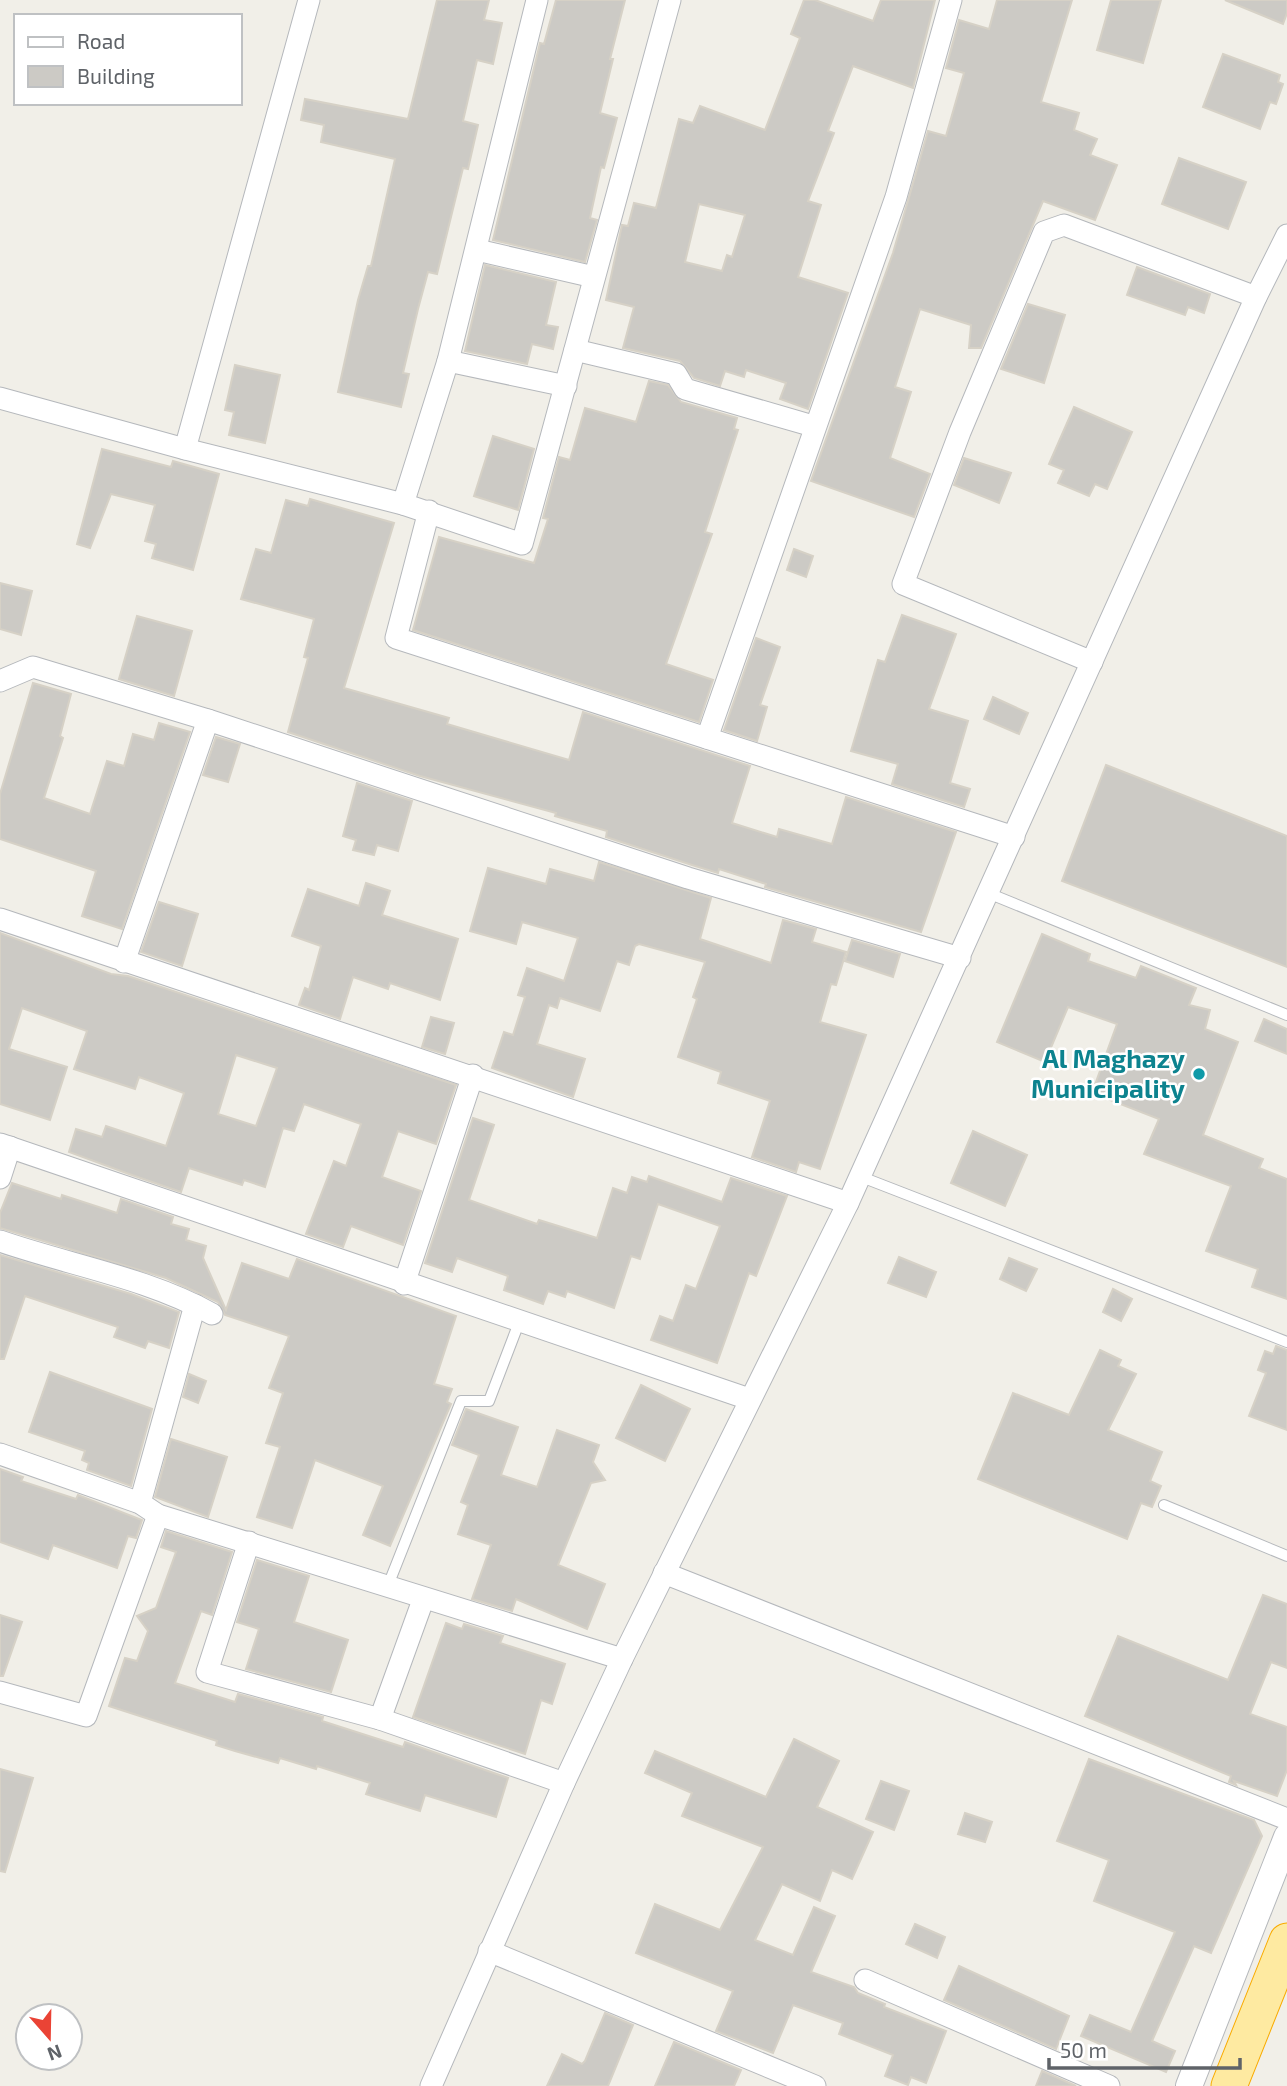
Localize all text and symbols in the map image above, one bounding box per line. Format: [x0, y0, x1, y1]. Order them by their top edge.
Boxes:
legend [14, 14, 242, 105]
text: Road [77, 28, 125, 53]
text: Building [77, 63, 155, 88]
place label: Al Maghazy Municipality [1031, 1042, 1185, 1104]
marker: Al Maghazy Municipality [1191, 1066, 1207, 1082]
north arrow [14, 2002, 84, 2072]
scale bar [1049, 2026, 1240, 2070]
text: 50 m [1060, 2037, 1107, 2062]
text: N [45, 2040, 65, 2067]

